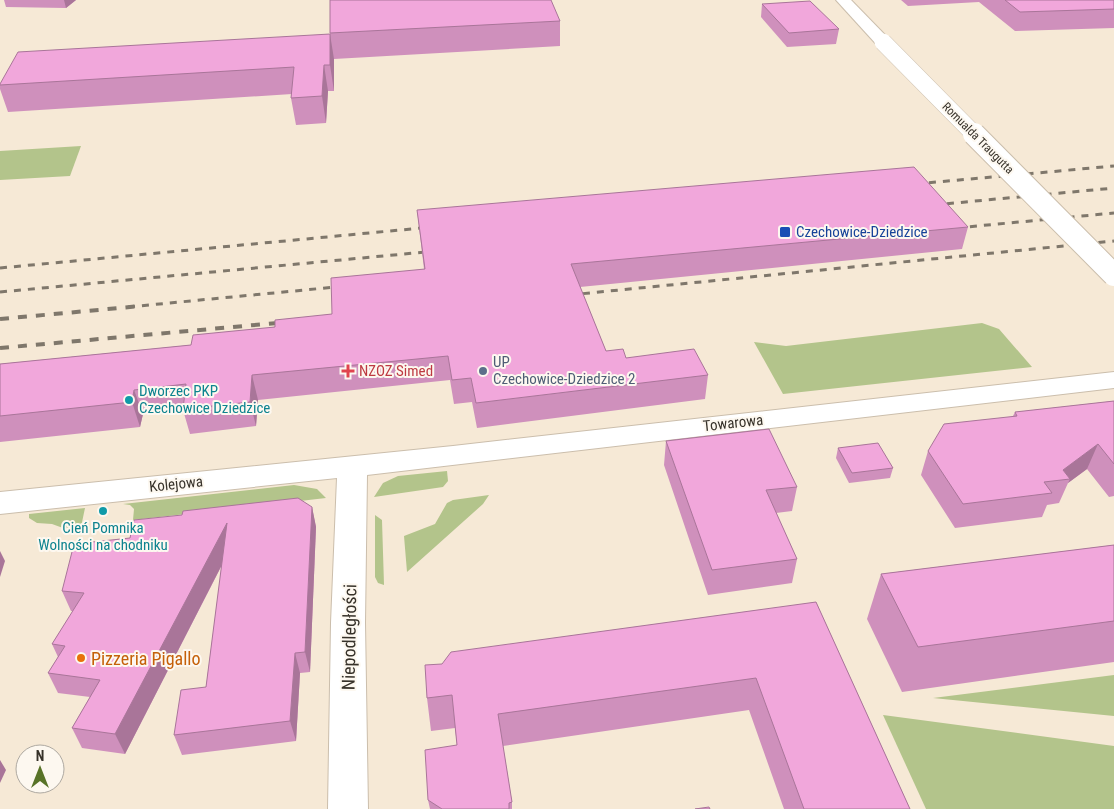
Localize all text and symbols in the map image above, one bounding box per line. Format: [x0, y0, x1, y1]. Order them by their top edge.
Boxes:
street label: Romualda Traugutta [939, 99, 1017, 177]
place label: Czechowice-Dziedzice [796, 223, 928, 241]
marker: Czechowice-Dziedzice [778, 225, 792, 239]
place label: UP Czechowice-Dziedzice 2 [493, 353, 635, 388]
place label: NZOZ Simed [359, 362, 433, 380]
marker: NZOZ Simed [341, 364, 355, 378]
marker: UP Czechowice-Dziedzice 2 [477, 365, 489, 377]
place label: Dworzec PKP Czechowice Dziedzice [139, 382, 270, 417]
marker: Dworzec PKP Czechowice Dziedzice [123, 394, 135, 406]
street label: Towarowa [702, 411, 764, 435]
street label: Kolejowa [148, 472, 204, 496]
marker: Cień Pomnika Wolności na chodniku [97, 505, 109, 517]
place label: Cień Pomnika Wolności na chodniku [38, 519, 168, 554]
street label: Niepodległości [338, 584, 360, 690]
place label: Pizzeria Pigallo [91, 648, 200, 669]
marker: Pizzeria Pigallo [75, 652, 87, 664]
north arrow [15, 744, 65, 794]
text: N [36, 748, 44, 764]

